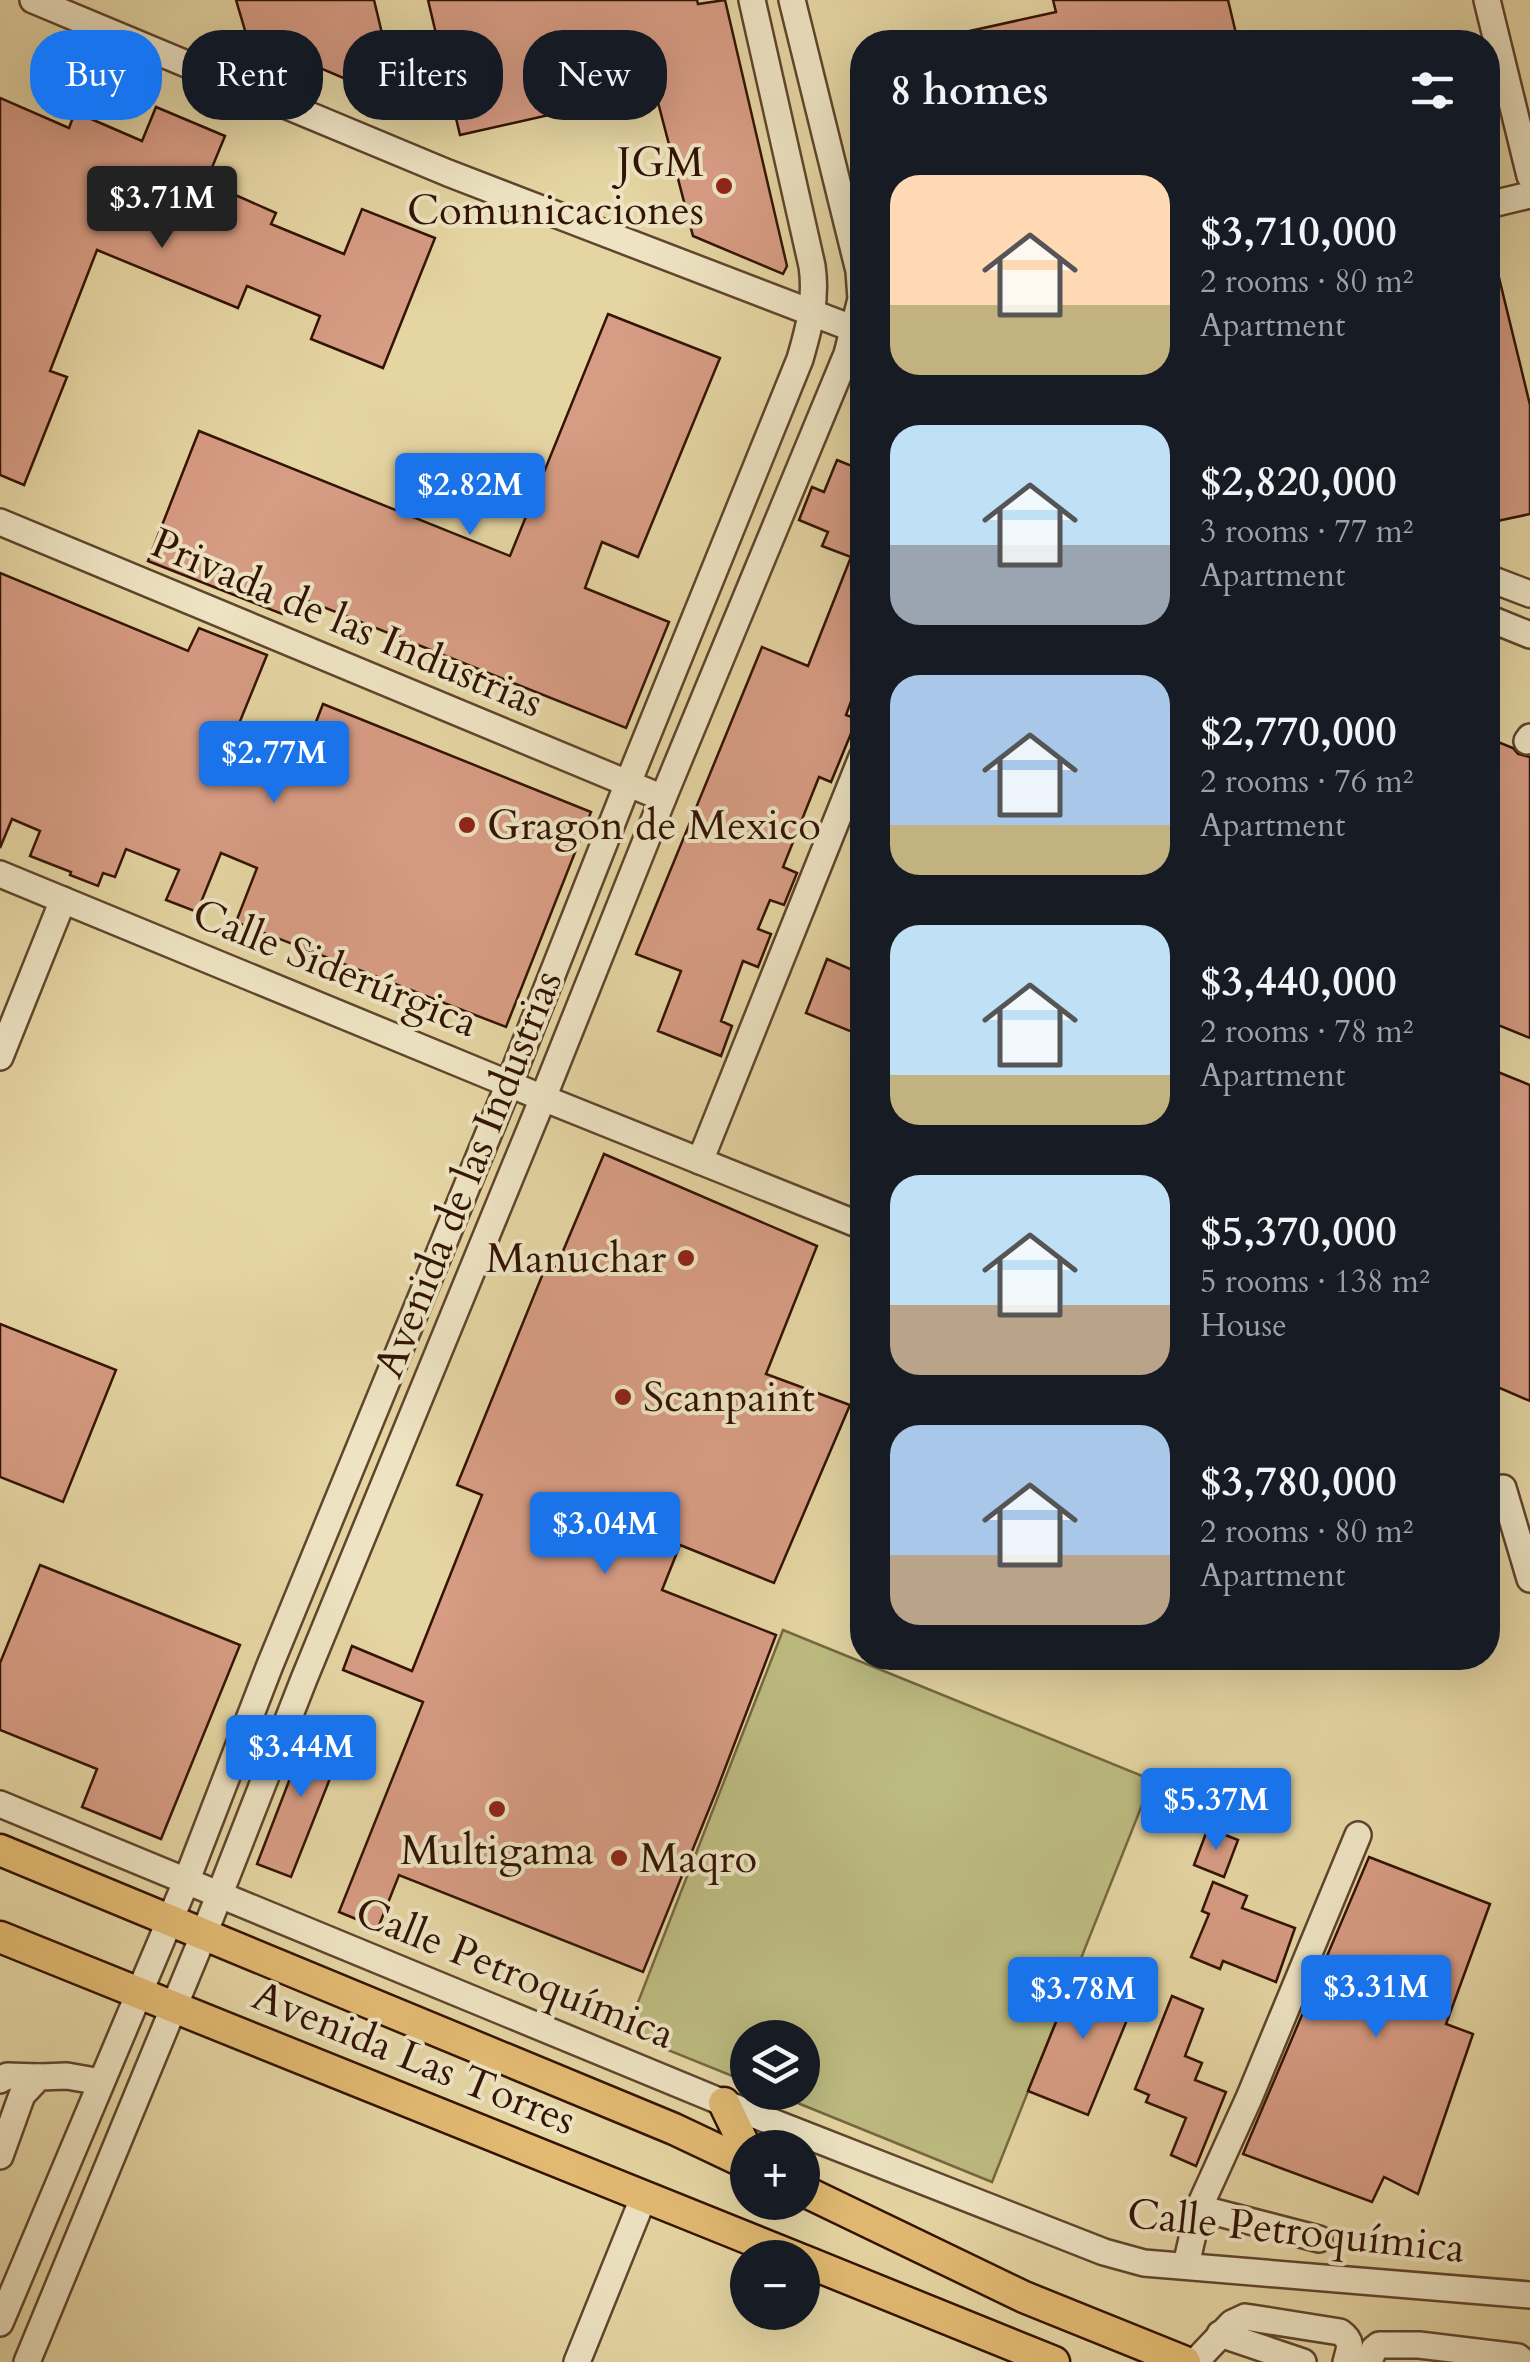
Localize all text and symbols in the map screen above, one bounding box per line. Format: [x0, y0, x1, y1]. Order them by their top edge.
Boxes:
chip: Buy [30, 30, 162, 120]
chip: Rent [182, 30, 323, 120]
chip: Filters [343, 30, 503, 120]
chip: New [523, 30, 667, 120]
text: 8 homes [890, 62, 1048, 119]
icon: filters [1405, 63, 1460, 118]
place label: JGM Comunicaciones [407, 134, 704, 239]
pin: $3.71M [81, 166, 243, 251]
marker: JGM Comunicaciones [713, 175, 735, 197]
text: $3.71M [109, 176, 215, 220]
text: $3,710,000 [1200, 203, 1397, 260]
icon: home [970, 215, 1090, 335]
text: 2 rooms · 80 m² [1200, 260, 1413, 304]
text: Apartment [1200, 304, 1345, 348]
pin: $2.82M [389, 453, 551, 538]
text: $2,820,000 [1200, 453, 1397, 510]
text: $2.82M [417, 463, 523, 507]
icon: home [970, 465, 1090, 585]
text: 3 rooms · 77 m² [1200, 510, 1413, 554]
street label: Privada de las Industrias [142, 515, 552, 731]
text: Apartment [1200, 554, 1345, 598]
text: $2,770,000 [1200, 703, 1397, 760]
icon: home [970, 715, 1090, 835]
pin: $2.77M [193, 721, 355, 806]
text: $2.77M [221, 731, 327, 775]
text: 2 rooms · 76 m² [1200, 760, 1413, 804]
place label: Gragon de Mexico [487, 797, 821, 854]
text: Apartment [1200, 804, 1345, 848]
marker: Gragon de Mexico [456, 814, 478, 836]
street label: Calle Siderúrgica [184, 885, 486, 1051]
text: $3,440,000 [1200, 953, 1397, 1010]
street label: Avenida de las Industrias [360, 962, 576, 1386]
icon: home [970, 965, 1090, 1085]
text: 2 rooms · 78 m² [1200, 1010, 1413, 1054]
text: Apartment [1200, 1054, 1345, 1098]
text: $5,370,000 [1200, 1203, 1397, 1260]
icon: home [970, 1215, 1090, 1335]
place label: Manuchar [486, 1230, 667, 1287]
marker: Manuchar [675, 1247, 697, 1269]
text: 5 rooms · 138 m² [1200, 1260, 1430, 1304]
text: House [1200, 1304, 1287, 1348]
place label: Scanpaint [643, 1369, 815, 1426]
marker: Scanpaint [612, 1386, 634, 1408]
text: $3,780,000 [1200, 1453, 1397, 1510]
icon: home [970, 1465, 1090, 1585]
pin: $3.04M [524, 1492, 686, 1577]
text: $3.04M [552, 1502, 658, 1546]
text: 2 rooms · 80 m² [1200, 1510, 1413, 1554]
text: Apartment [1200, 1554, 1345, 1598]
pin: $3.44M [220, 1715, 382, 1800]
text: $3.44M [248, 1725, 354, 1769]
pin: $5.37M [1135, 1768, 1297, 1853]
text: $5.37M [1163, 1778, 1269, 1822]
marker: Multigama [486, 1798, 508, 1820]
place label: Multigama [400, 1822, 594, 1879]
place label: Maqro [639, 1830, 757, 1887]
marker: Maqro [608, 1847, 630, 1869]
street label: Calle Petroquímica [347, 1883, 683, 2063]
pin: $3.31M [1295, 1955, 1457, 2040]
pin: $3.78M [1002, 1957, 1164, 2042]
text: $3.31M [1323, 1965, 1429, 2009]
street label: Avenida Las Torres [244, 1967, 584, 2149]
text: $3.78M [1030, 1967, 1136, 2011]
map controls [730, 2020, 820, 2330]
button: layers [730, 2020, 820, 2110]
button: + [730, 2130, 820, 2220]
street label: Calle Petroquímica [1124, 2185, 1468, 2277]
button: − [730, 2240, 820, 2330]

